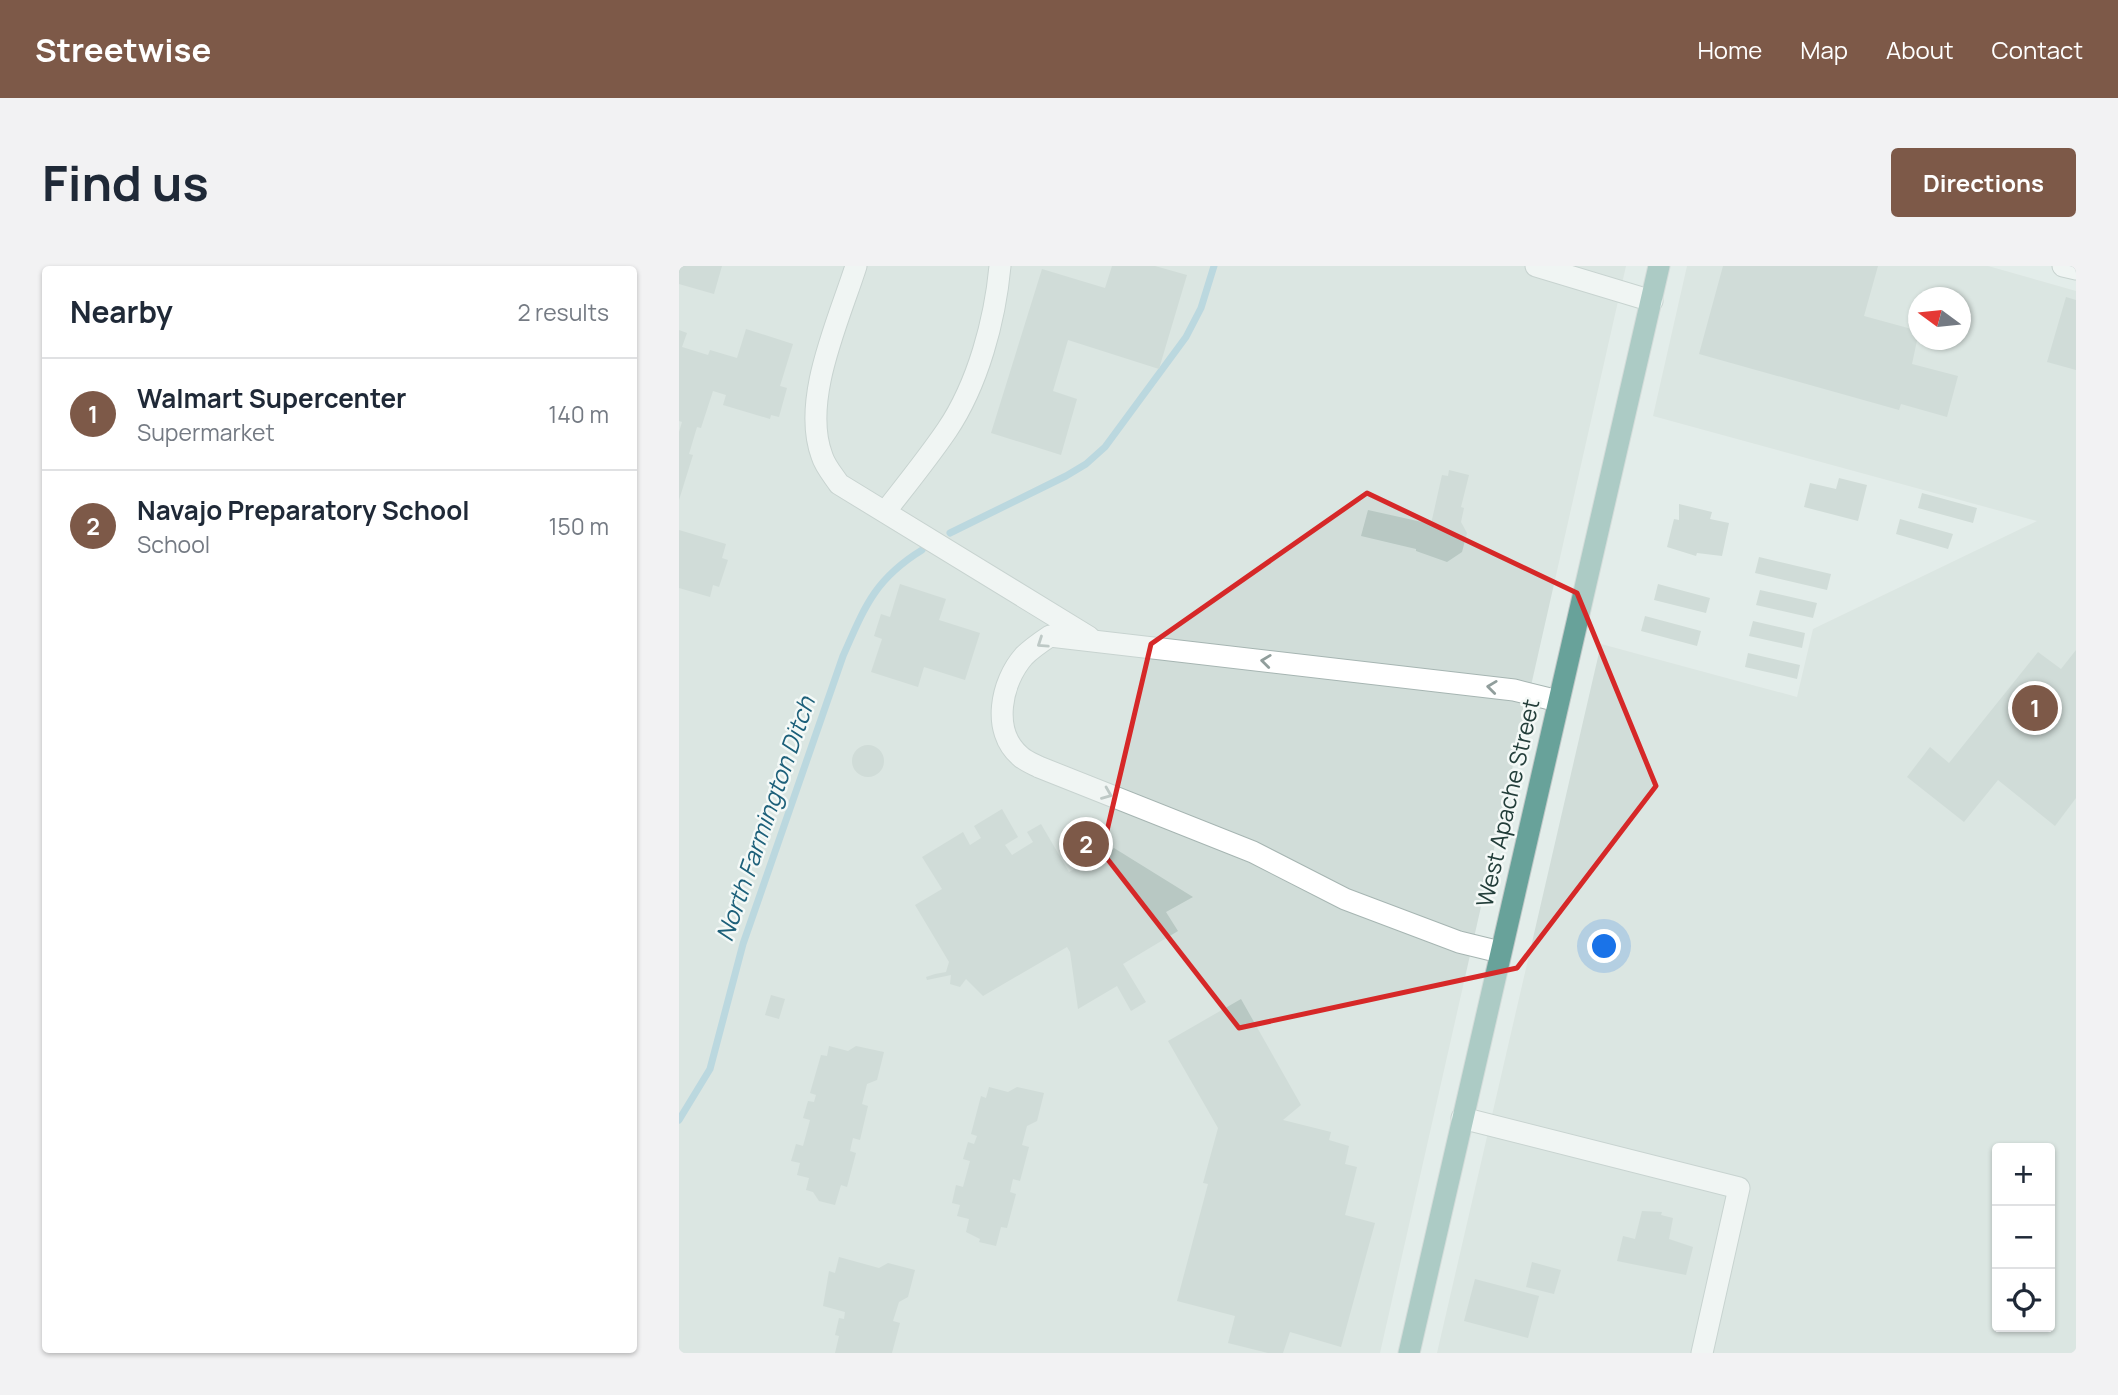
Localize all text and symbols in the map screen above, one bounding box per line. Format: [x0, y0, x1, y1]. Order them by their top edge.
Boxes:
text: Streetwise [35, 27, 211, 72]
text: Home [1697, 33, 1762, 66]
text: Map [1800, 33, 1848, 66]
text: About [1886, 33, 1954, 66]
text: Contact [1992, 33, 2083, 66]
button: Directions [1891, 148, 2076, 217]
text: Find us [42, 149, 209, 216]
north arrow [1908, 287, 1971, 350]
text: Nearby [70, 291, 173, 332]
text: 2 results [517, 296, 609, 328]
text: Walmart Supercenter [137, 380, 406, 416]
text: 1 [88, 398, 98, 430]
text: 140 m [548, 398, 609, 430]
text: Supermarket [137, 416, 275, 448]
text: Navajo Preparatory School [137, 492, 470, 528]
text: 2 [86, 510, 100, 542]
text: 150 m [549, 510, 609, 542]
text: School [137, 528, 210, 560]
one-way arrow [1037, 634, 1050, 647]
one-way arrow [1260, 654, 1271, 669]
one-way arrow [1486, 680, 1497, 695]
pin: 1 [2012, 682, 2058, 734]
water label: North Farmington Ditch [707, 691, 822, 945]
street label: West Apache Street [1468, 696, 1547, 910]
one-way arrow [1100, 786, 1112, 800]
pin: 2 [1063, 818, 1109, 870]
your location [1587, 929, 1621, 963]
map controls [1992, 1143, 2055, 1332]
button: + [1992, 1143, 2055, 1206]
button: − [1992, 1206, 2055, 1269]
button: locate [1992, 1269, 2055, 1332]

